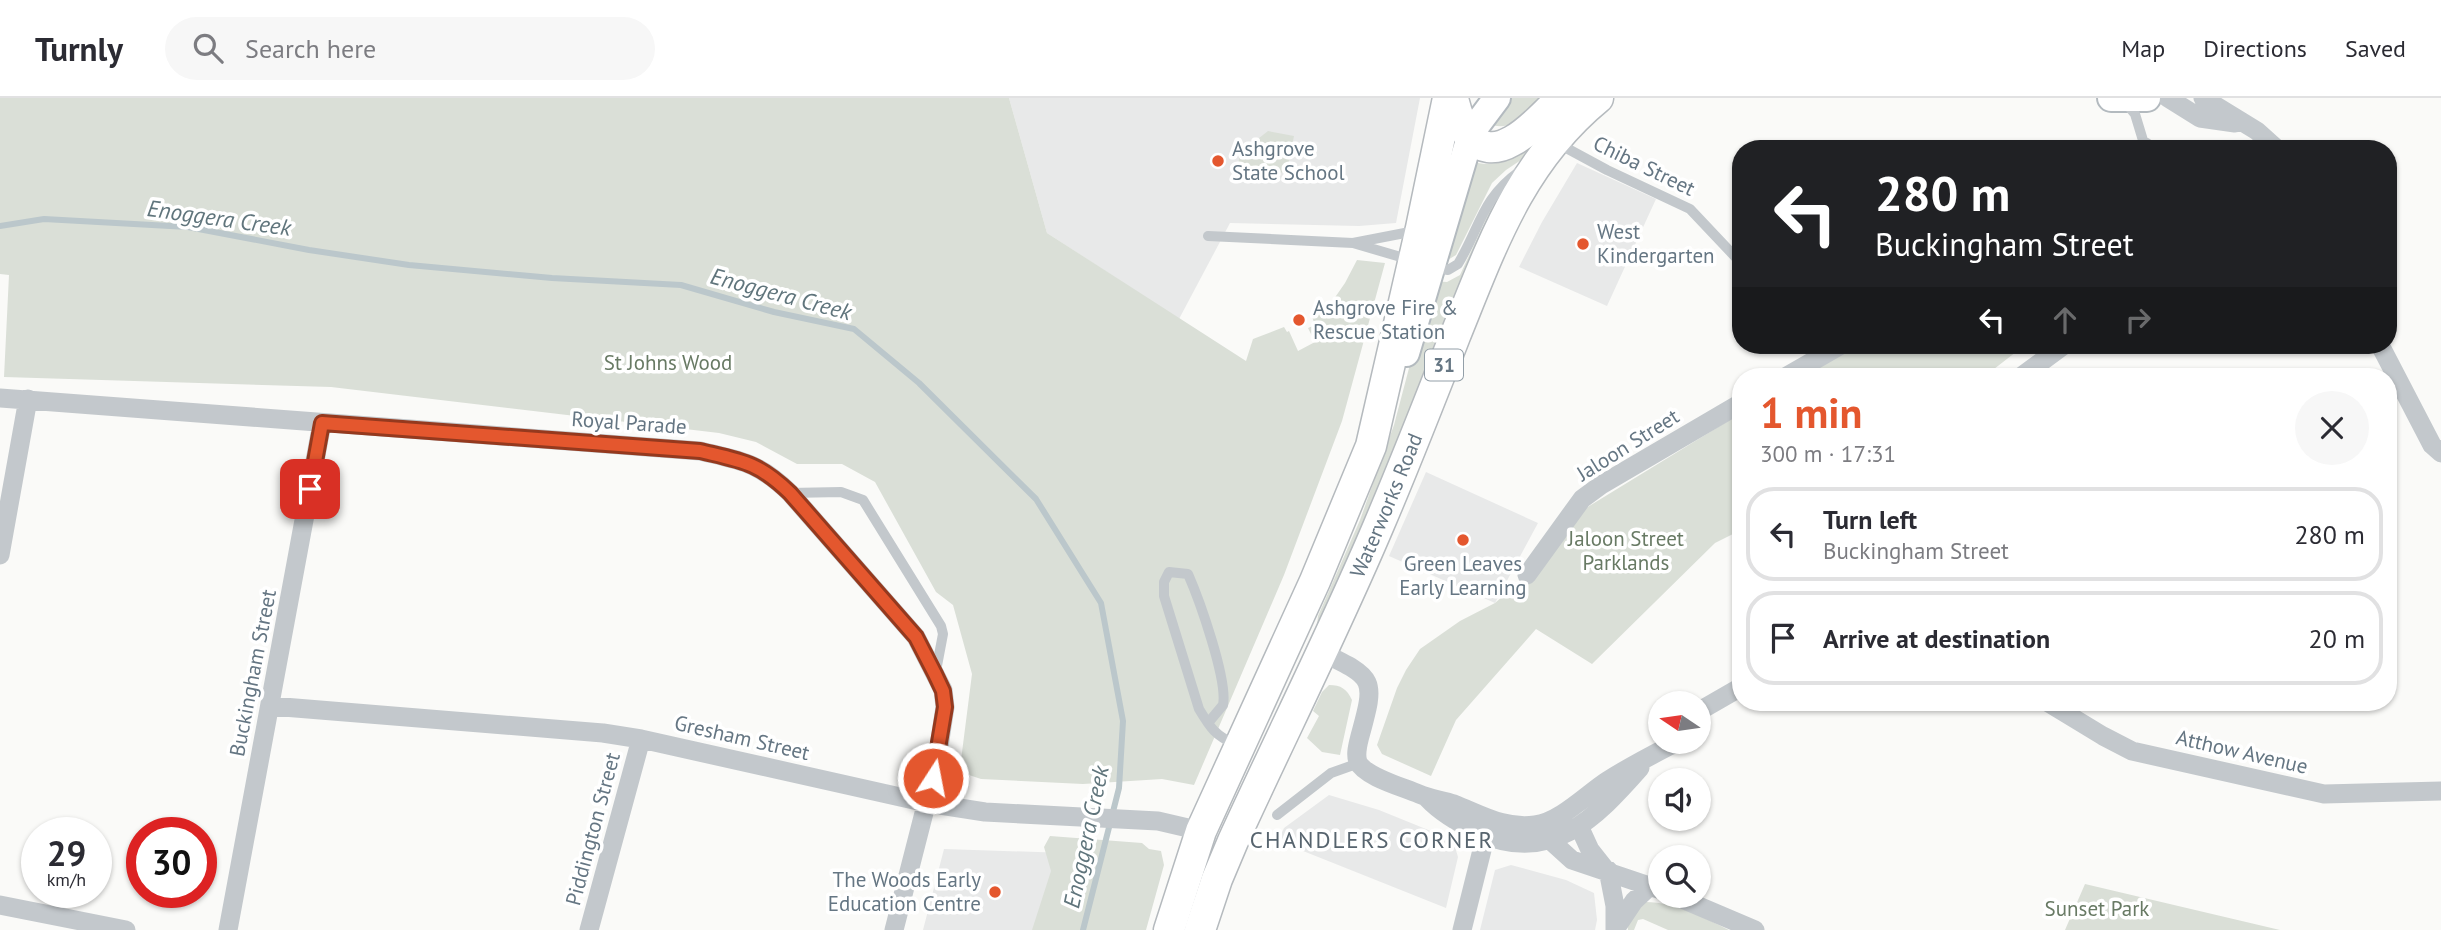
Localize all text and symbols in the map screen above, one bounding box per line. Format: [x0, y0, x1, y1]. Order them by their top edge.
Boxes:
search box [165, 17, 655, 80]
text: Turnly [35, 27, 123, 70]
icon: search [189, 29, 227, 67]
text: Search here [245, 32, 376, 65]
text: Map [2121, 33, 2165, 64]
text: Directions [2203, 33, 2307, 64]
text: Saved [2345, 33, 2406, 64]
street label: Chiba Street [1589, 129, 1700, 202]
place label: Ashgrove State School [1232, 135, 1345, 186]
marker: Ashgrove State School [1210, 153, 1226, 169]
text: 280 m [1875, 161, 2010, 225]
icon: left [1760, 168, 1851, 259]
water label: Enoggera Creek [145, 193, 294, 242]
place label: West Kindergarten [1597, 218, 1715, 269]
text: Buckingham Street [1875, 223, 2134, 265]
marker: West Kindergarten [1575, 236, 1591, 252]
water label: Enoggera Creek [707, 261, 856, 327]
place label: Ashgrove Fire & Rescue Station [1313, 294, 1458, 345]
icon: left [1973, 301, 2011, 339]
icon: ahead [2046, 301, 2084, 339]
icon: right [2119, 301, 2157, 339]
marker: Ashgrove Fire & Rescue Station [1291, 312, 1307, 328]
park label: St Johns Wood [604, 349, 732, 376]
road number: 31 [1425, 350, 1463, 380]
text: 1 min [1760, 385, 1862, 440]
button: close [2295, 391, 2369, 465]
street label: Jaloon Street [1571, 402, 1684, 487]
street label: Royal Parade [571, 405, 688, 440]
street label: Waterworks Road [1344, 429, 1428, 582]
text: 300 m · 17:31 [1760, 439, 1896, 468]
pin [280, 459, 340, 519]
icon: arrive [291, 470, 329, 508]
text: Turn left [1823, 503, 1917, 536]
icon: left [1764, 515, 1802, 553]
text: 280 m [2294, 518, 2365, 551]
park label: Jaloon Street Parklands [1567, 525, 1684, 576]
marker: Green Leaves Early Learning [1455, 532, 1471, 548]
text: Buckingham Street [1823, 536, 2009, 565]
place label: Green Leaves Early Learning [1399, 550, 1527, 601]
street label: Buckingham Street [223, 587, 282, 759]
icon: arrive [1764, 619, 1802, 657]
text: Arrive at destination [1823, 622, 2050, 655]
text: 20 m [2309, 622, 2365, 655]
north arrow [1648, 691, 1712, 754]
map controls [1648, 691, 1711, 908]
street label: Gresham Street [672, 709, 812, 766]
street label: Atthow Avenue [2174, 723, 2311, 780]
position arrow [896, 741, 970, 815]
street label: Piddington Street [559, 749, 626, 908]
water label: Enoggera Creek [1056, 761, 1115, 911]
button: sound [1648, 768, 1711, 831]
speed limit sign: 30 [126, 817, 217, 908]
district label: CHANDLERS CORNER [1250, 825, 1494, 854]
text: 29 [47, 830, 86, 876]
button: search [1648, 845, 1711, 908]
place label: The Woods Early Education Centre [828, 866, 981, 917]
text: km/h [47, 868, 86, 891]
marker: The Woods Early Education Centre [987, 884, 1003, 900]
park label: Sunset Park [2045, 895, 2149, 922]

